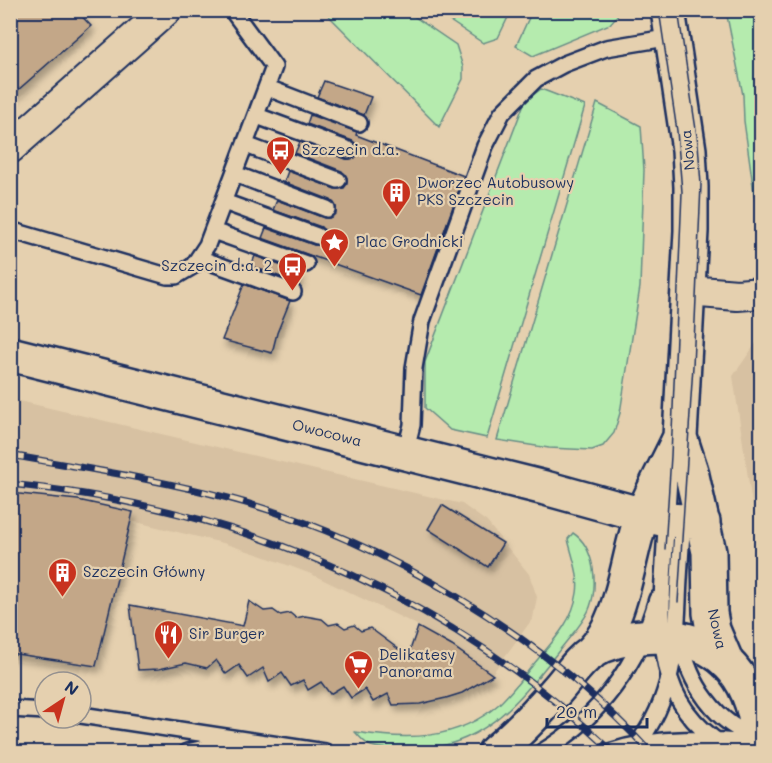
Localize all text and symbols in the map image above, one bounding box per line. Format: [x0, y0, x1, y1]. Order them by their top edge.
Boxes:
street label: Nowa [675, 129, 699, 172]
bus stop icon: Szczecin d.a. [265, 134, 297, 176]
place label: Szczecin d.a. [302, 139, 400, 159]
place label: Dworzec Autobusowy PKS Szczecin [417, 172, 574, 209]
building icon: Dworzec Autobusowy PKS Szczecin [380, 176, 412, 218]
place icon: Plac Grodnicki [319, 226, 351, 268]
place label: Plac Grodnicki [356, 231, 463, 251]
bus stop icon: Szczecin d.a. 2 [277, 250, 309, 292]
place label: Szczecin d.a. 2 [161, 255, 272, 275]
street label: Owocowa [290, 414, 364, 450]
building icon: Szczecin Główny [46, 556, 78, 598]
place label: Szczecin Główny [83, 561, 205, 581]
street label: Nowa [704, 607, 732, 651]
restaurant icon: Sir Burger [152, 618, 184, 660]
place label: Sir Burger [189, 623, 265, 643]
place label: Delikatesy Panorama [379, 644, 455, 681]
supermarket icon: Delikatesy Panorama [342, 648, 374, 690]
north arrow [33, 670, 93, 730]
text: N [61, 675, 83, 700]
scale bar [547, 691, 648, 729]
text: 20 m [556, 699, 597, 723]

